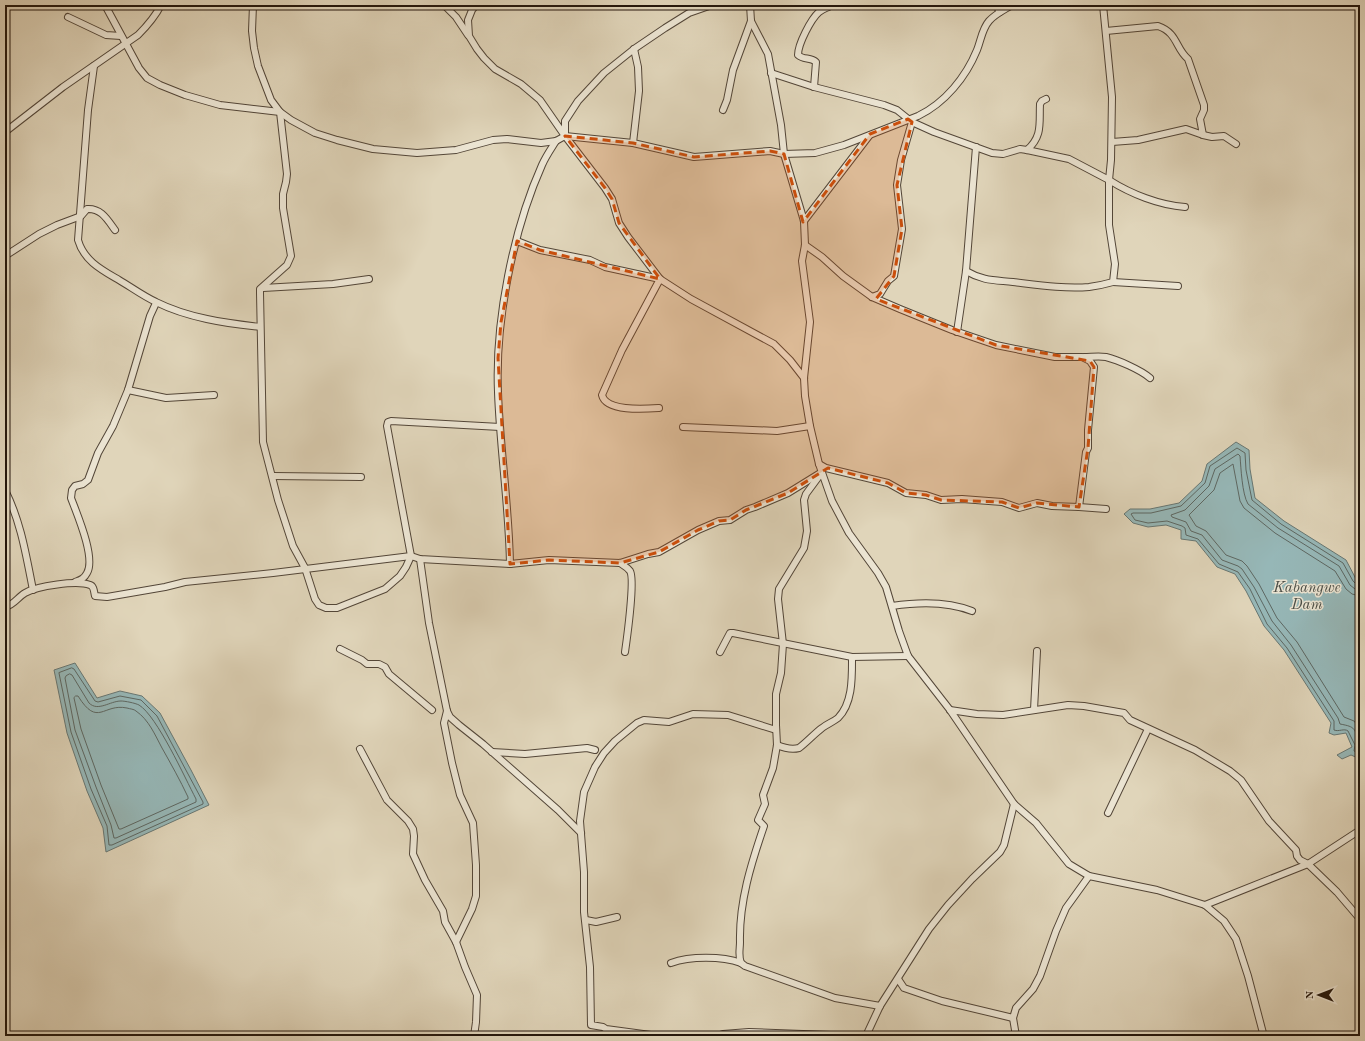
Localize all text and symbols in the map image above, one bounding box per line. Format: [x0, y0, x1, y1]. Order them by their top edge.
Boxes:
water label: Kabangwe Dam [1272, 581, 1341, 613]
north arrow [1299, 975, 1339, 1015]
text: N [1305, 990, 1316, 999]

